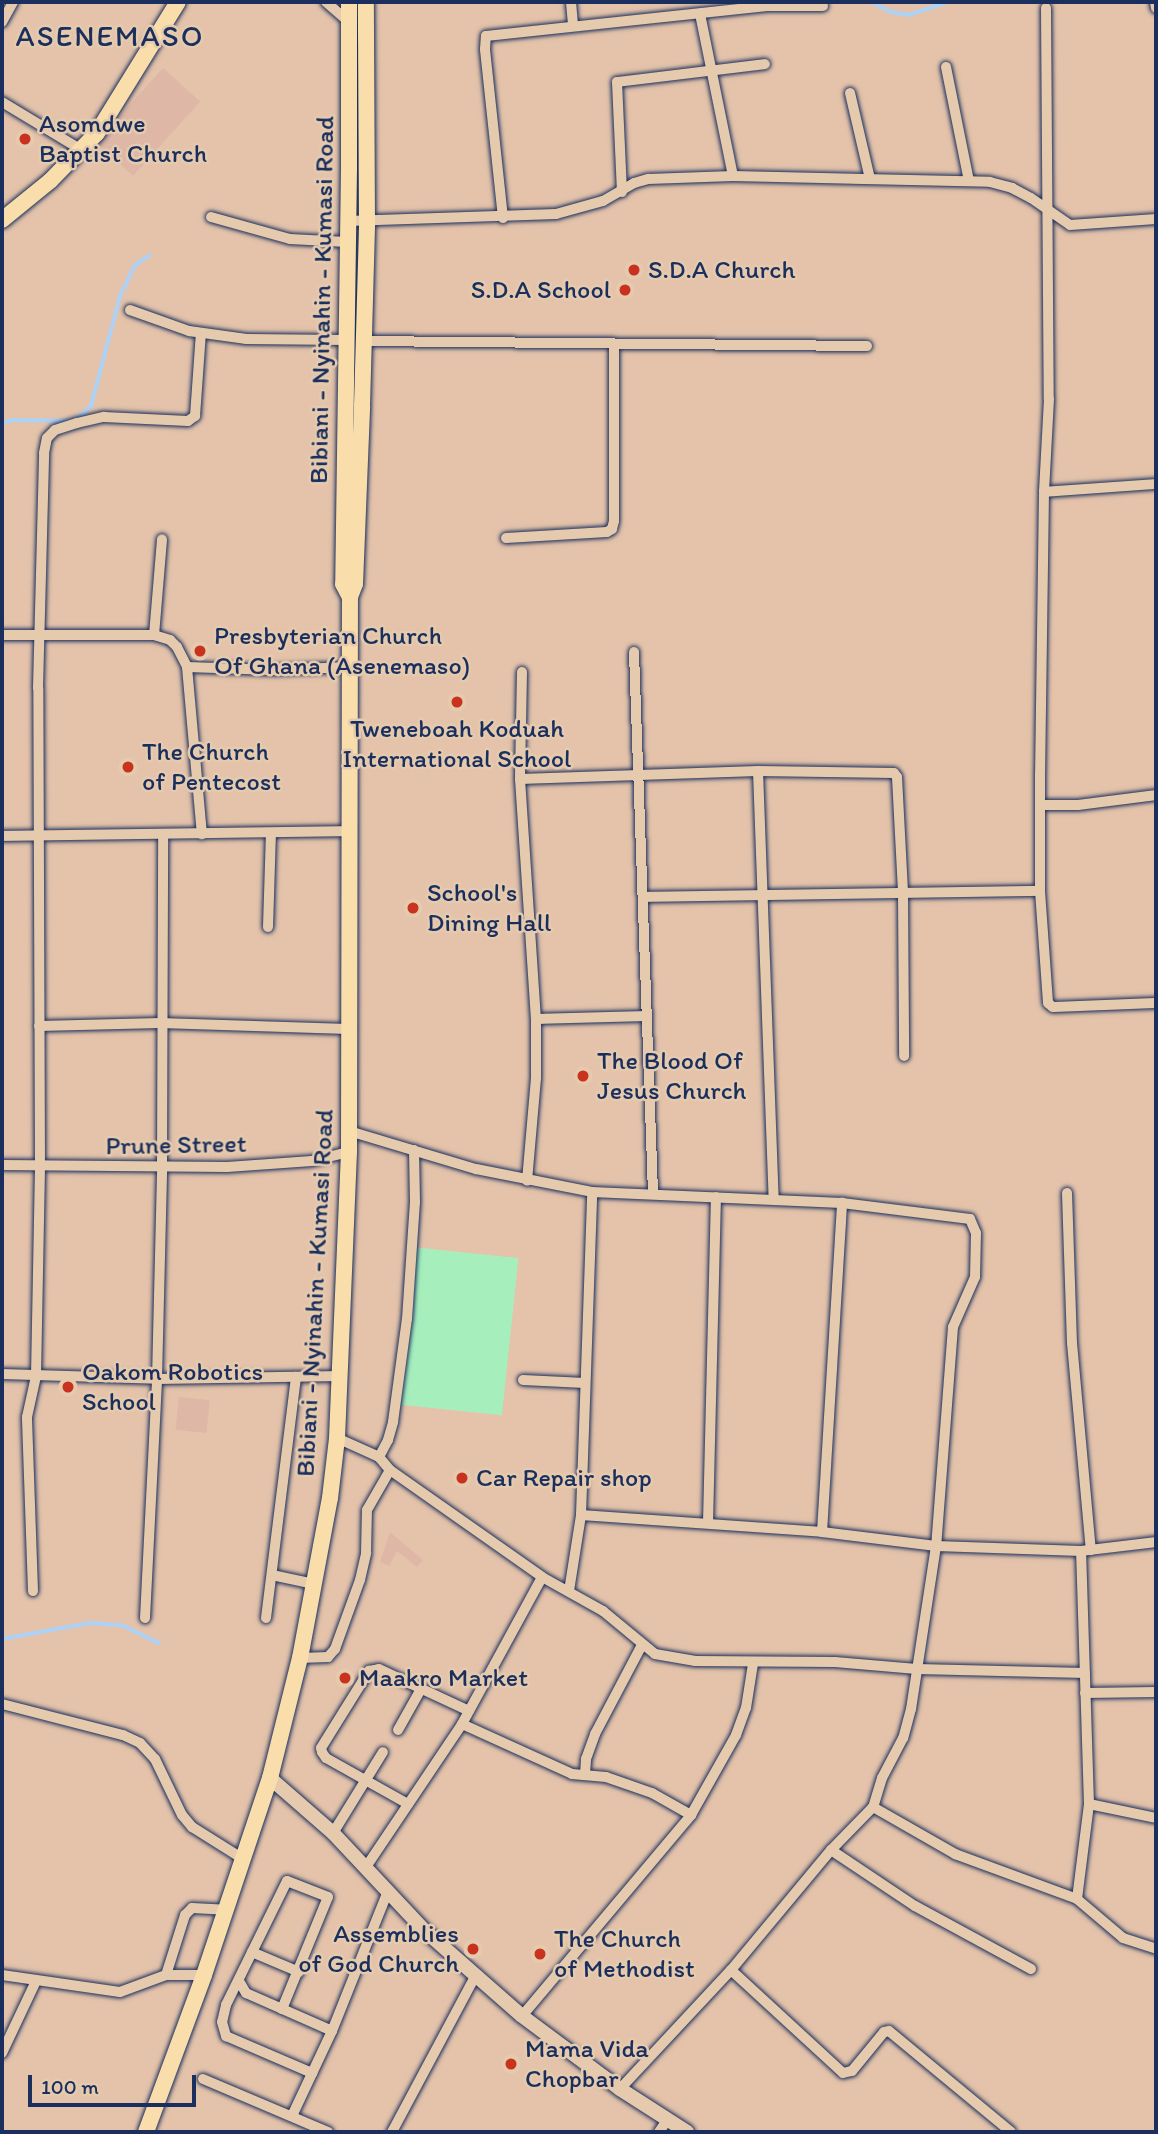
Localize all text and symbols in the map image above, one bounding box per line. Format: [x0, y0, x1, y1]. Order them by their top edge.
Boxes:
district label: ASENEMASO [17, 18, 203, 54]
place label: Asomdwe Baptist Church [39, 108, 208, 170]
street label: Bibiani - Nyinahin - Kumasi Road [303, 117, 341, 483]
marker: Asomdwe Baptist Church [17, 131, 33, 147]
place label: S.D.A Church [648, 254, 795, 286]
marker: S.D.A Church [626, 262, 642, 278]
place label: S.D.A School [471, 274, 611, 306]
marker: S.D.A School [617, 282, 633, 298]
place label: Presbyterian Church Of Ghana (Asenemaso) [214, 620, 471, 682]
marker: Presbyterian Church Of Ghana (Asenemaso) [192, 643, 208, 659]
marker: Tweneboah Koduah International School [449, 694, 465, 710]
place label: Tweneboah Koduah International School [343, 713, 571, 774]
place label: The Church of Pentecost [142, 736, 281, 798]
marker: The Church of Pentecost [120, 759, 136, 775]
place label: School's Dining Hall [427, 877, 552, 938]
marker: School's Dining Hall [405, 900, 421, 916]
place label: The Blood Of Jesus Church [597, 1045, 746, 1106]
marker: The Blood Of Jesus Church [575, 1068, 591, 1084]
street label: Bibiani - Nyinahin - Kumasi Road [290, 1110, 340, 1476]
street label: Prune Street [106, 1128, 246, 1162]
place label: Oakom Robotics School [82, 1356, 263, 1418]
marker: Oakom Robotics School [60, 1379, 76, 1395]
place label: Car Repair shop [476, 1462, 651, 1494]
marker: Car Repair shop [454, 1470, 470, 1486]
place label: Maakro Market [359, 1662, 528, 1694]
marker: Maakro Market [337, 1670, 353, 1686]
place label: Assemblies of God Church [298, 1918, 459, 1980]
place label: The Church of Methodist [554, 1923, 694, 1984]
marker: Assemblies of God Church [465, 1941, 481, 1957]
marker: The Church of Methodist [532, 1946, 548, 1962]
place label: Mama Vida Chopbar [525, 2033, 649, 2094]
marker: Mama Vida Chopbar [503, 2056, 519, 2072]
scale bar [32, 2060, 200, 2104]
text: 100 m [41, 2074, 99, 2099]

